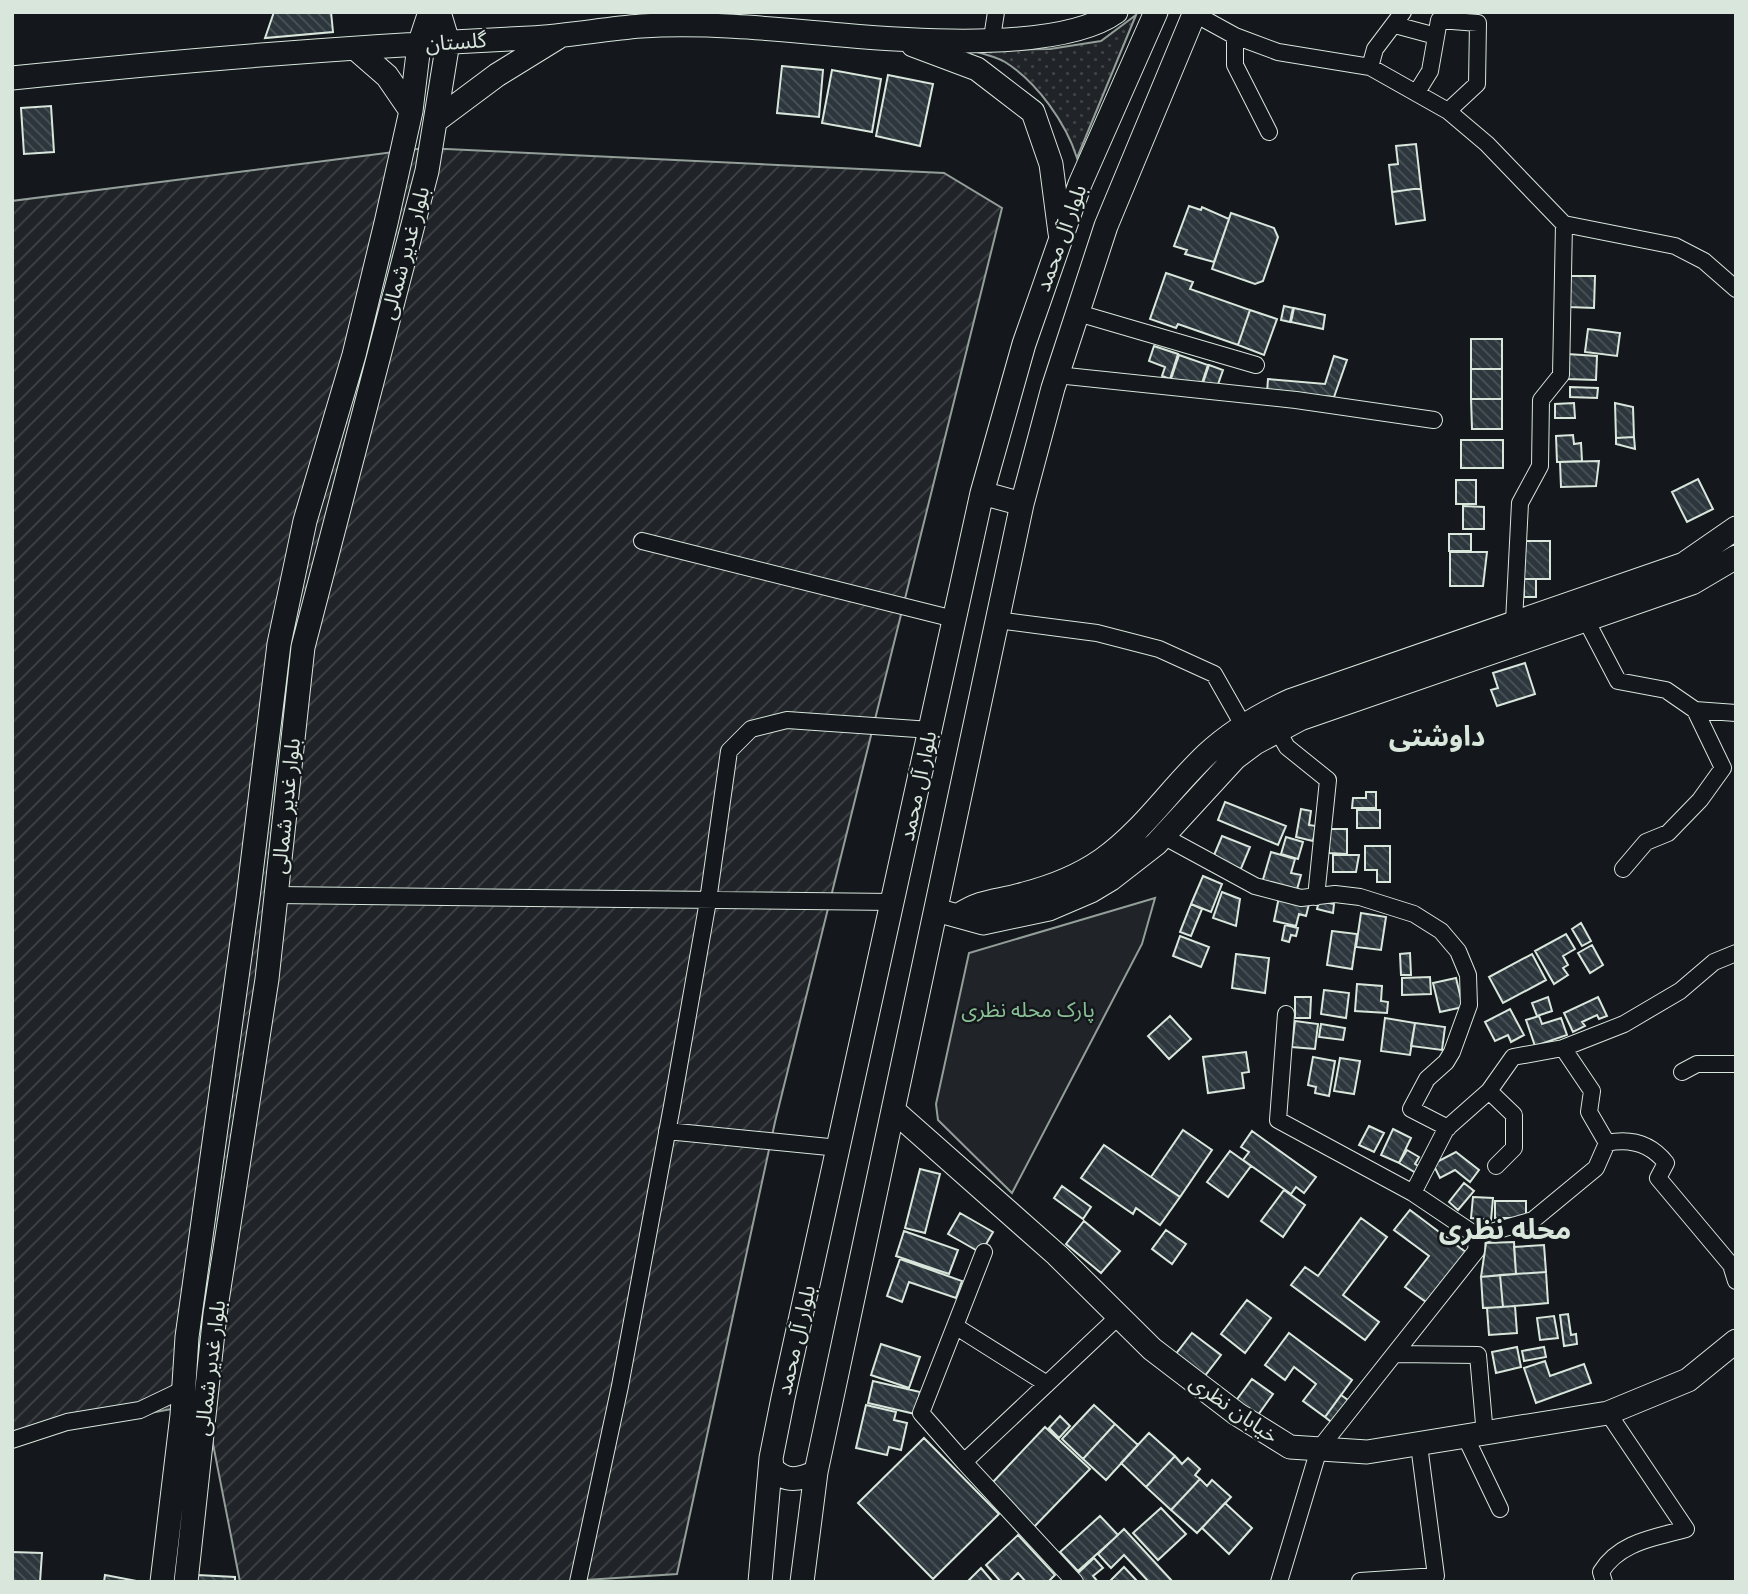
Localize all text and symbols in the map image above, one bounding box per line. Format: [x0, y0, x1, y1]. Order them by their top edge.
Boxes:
street label: گلستان [425, 28, 488, 56]
street label: بلوار آل محمد [1031, 181, 1091, 295]
street label: بلوار غدیر شمالی [376, 184, 434, 322]
district label: داوشتی [1389, 720, 1485, 753]
street label: بلوار آل محمد [895, 729, 941, 843]
street label: بلوار غدیر شمالی [267, 737, 305, 875]
park label: پارک محله نظری [961, 998, 1095, 1023]
district label: محله نظری [1439, 1213, 1571, 1246]
street label: بلوار آل محمد [772, 1283, 820, 1397]
street label: بلوار غدیر شمالی [190, 1299, 230, 1437]
street label: خیابان نظری [1185, 1370, 1283, 1448]

